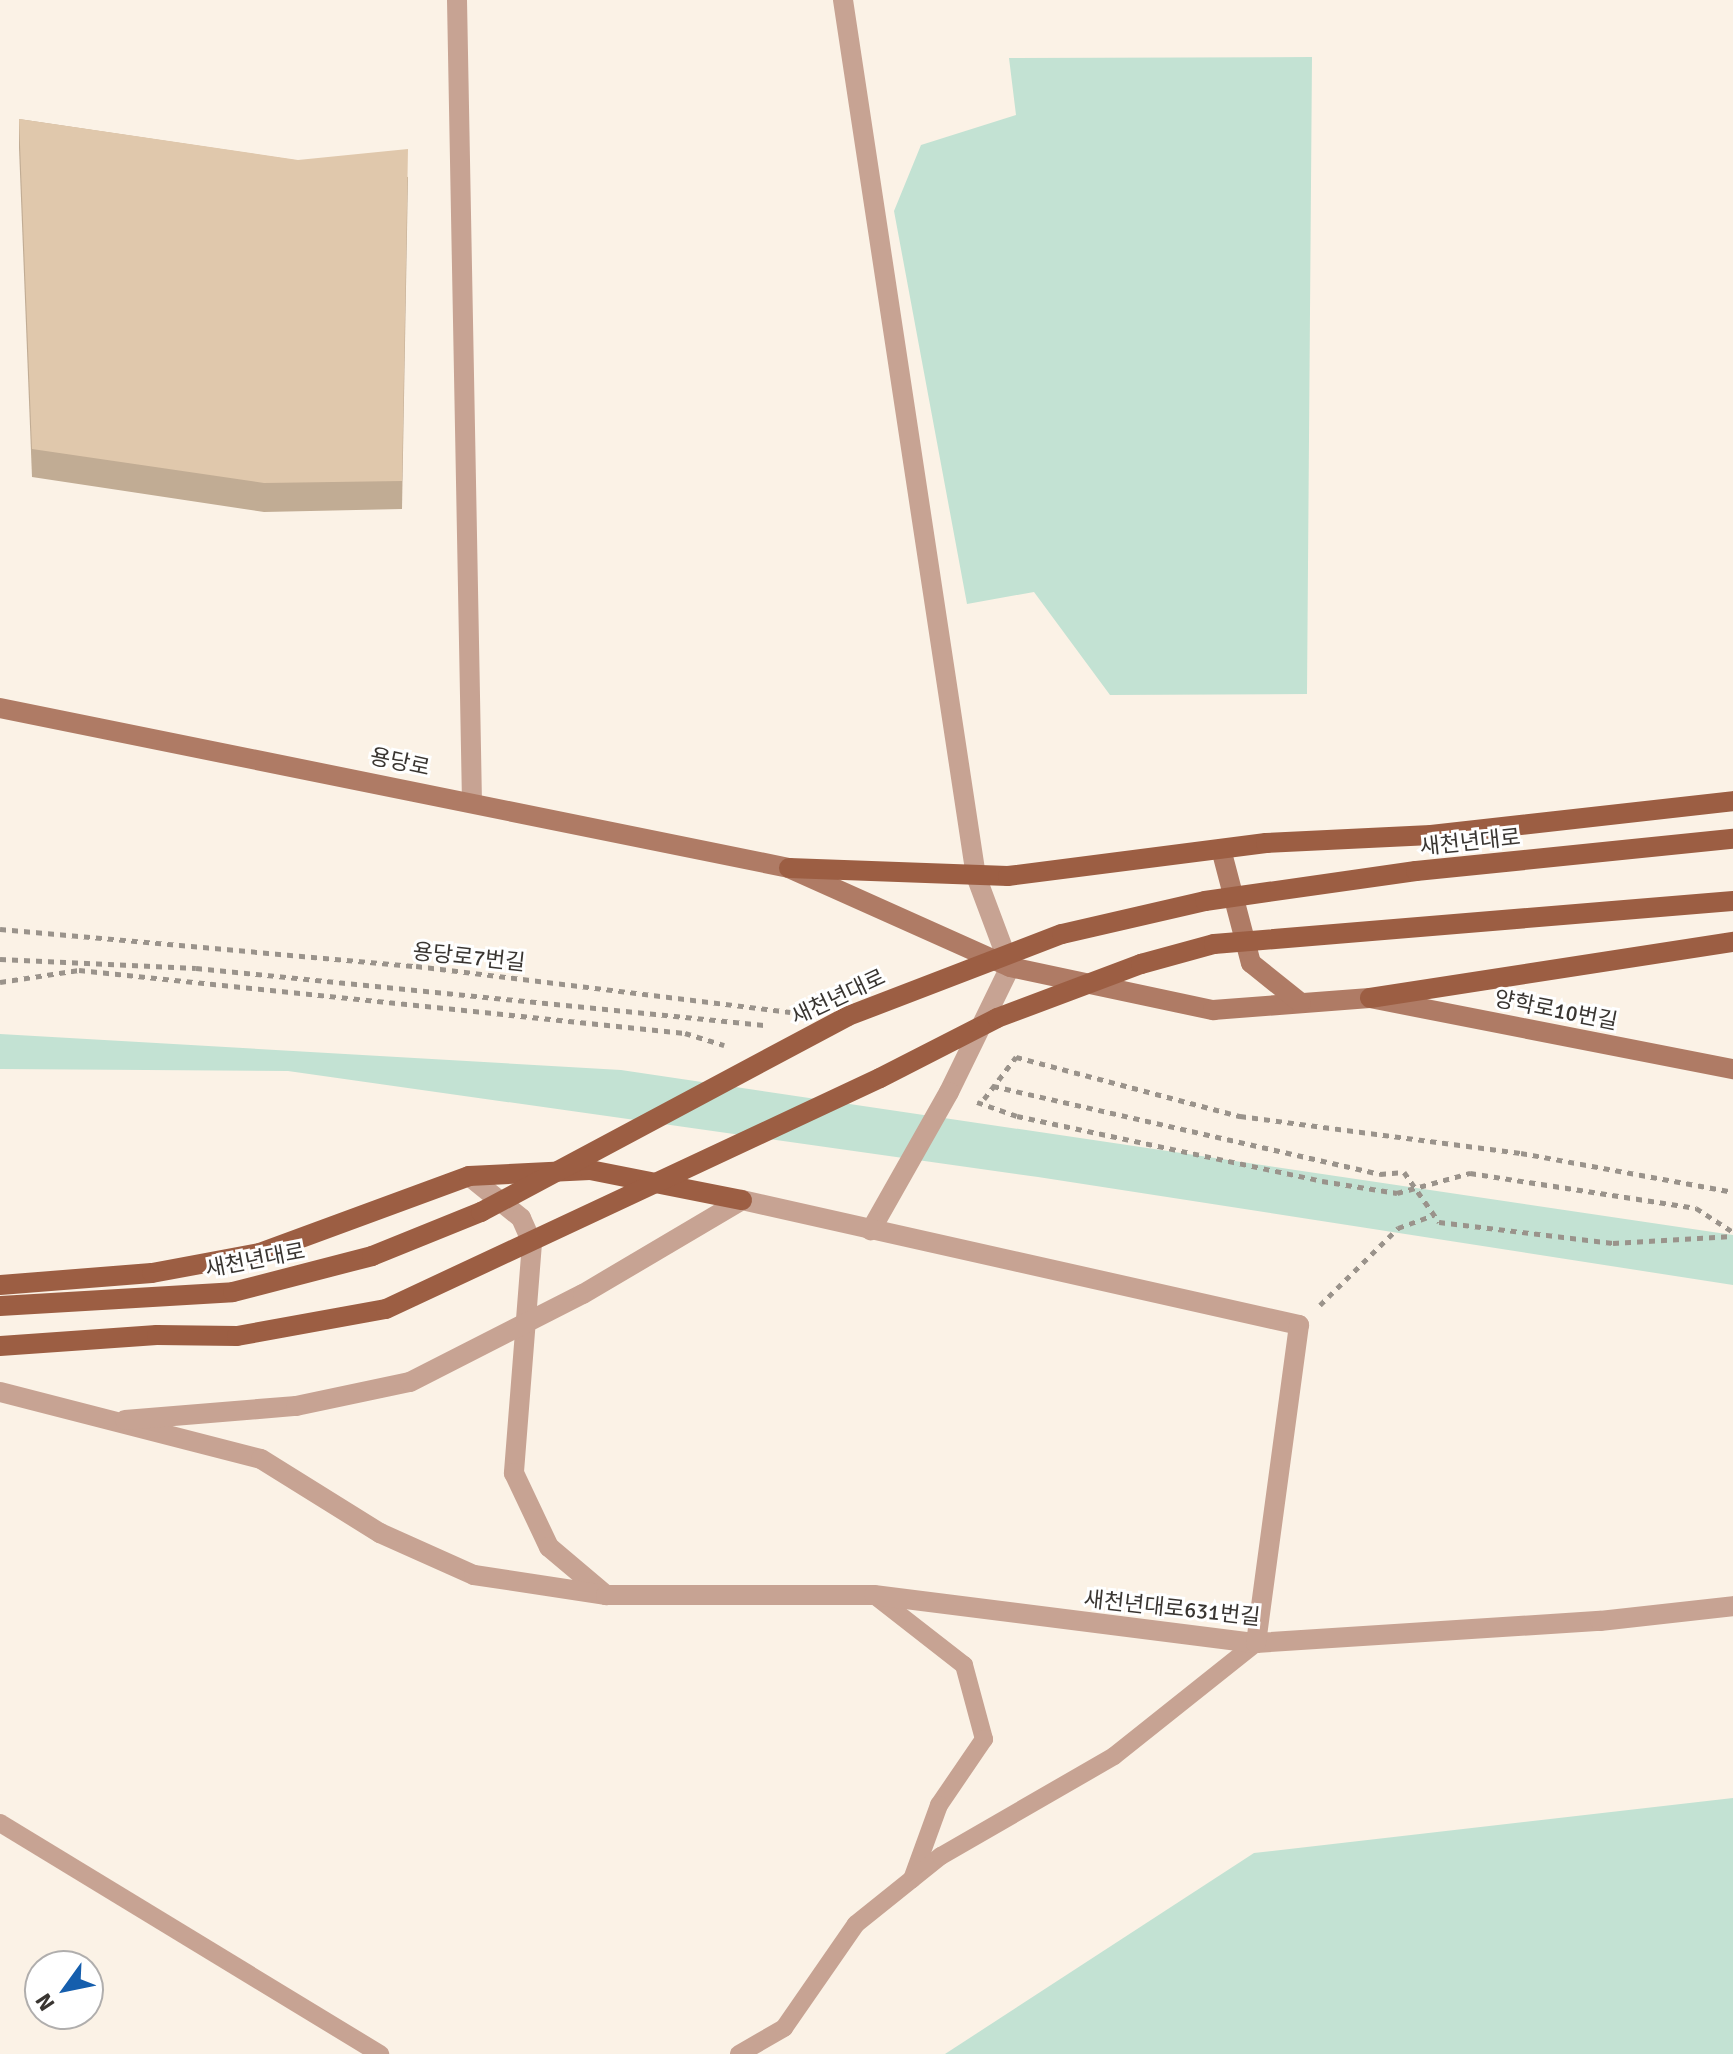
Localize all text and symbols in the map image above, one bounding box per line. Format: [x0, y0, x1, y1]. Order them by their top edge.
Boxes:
street label: 용당로 [368, 743, 432, 781]
street label: 새천년대로 [1418, 824, 1522, 860]
street label: 용당로7번길 [411, 938, 527, 976]
street label: 새천년대로 [787, 964, 889, 1030]
street label: 양학로10번길 [1492, 985, 1620, 1035]
street label: 새천년대로 [203, 1237, 307, 1283]
street label: 새천년대로631번길 [1082, 1586, 1262, 1630]
north arrow [24, 1950, 104, 2030]
text: N [30, 1988, 61, 2016]

